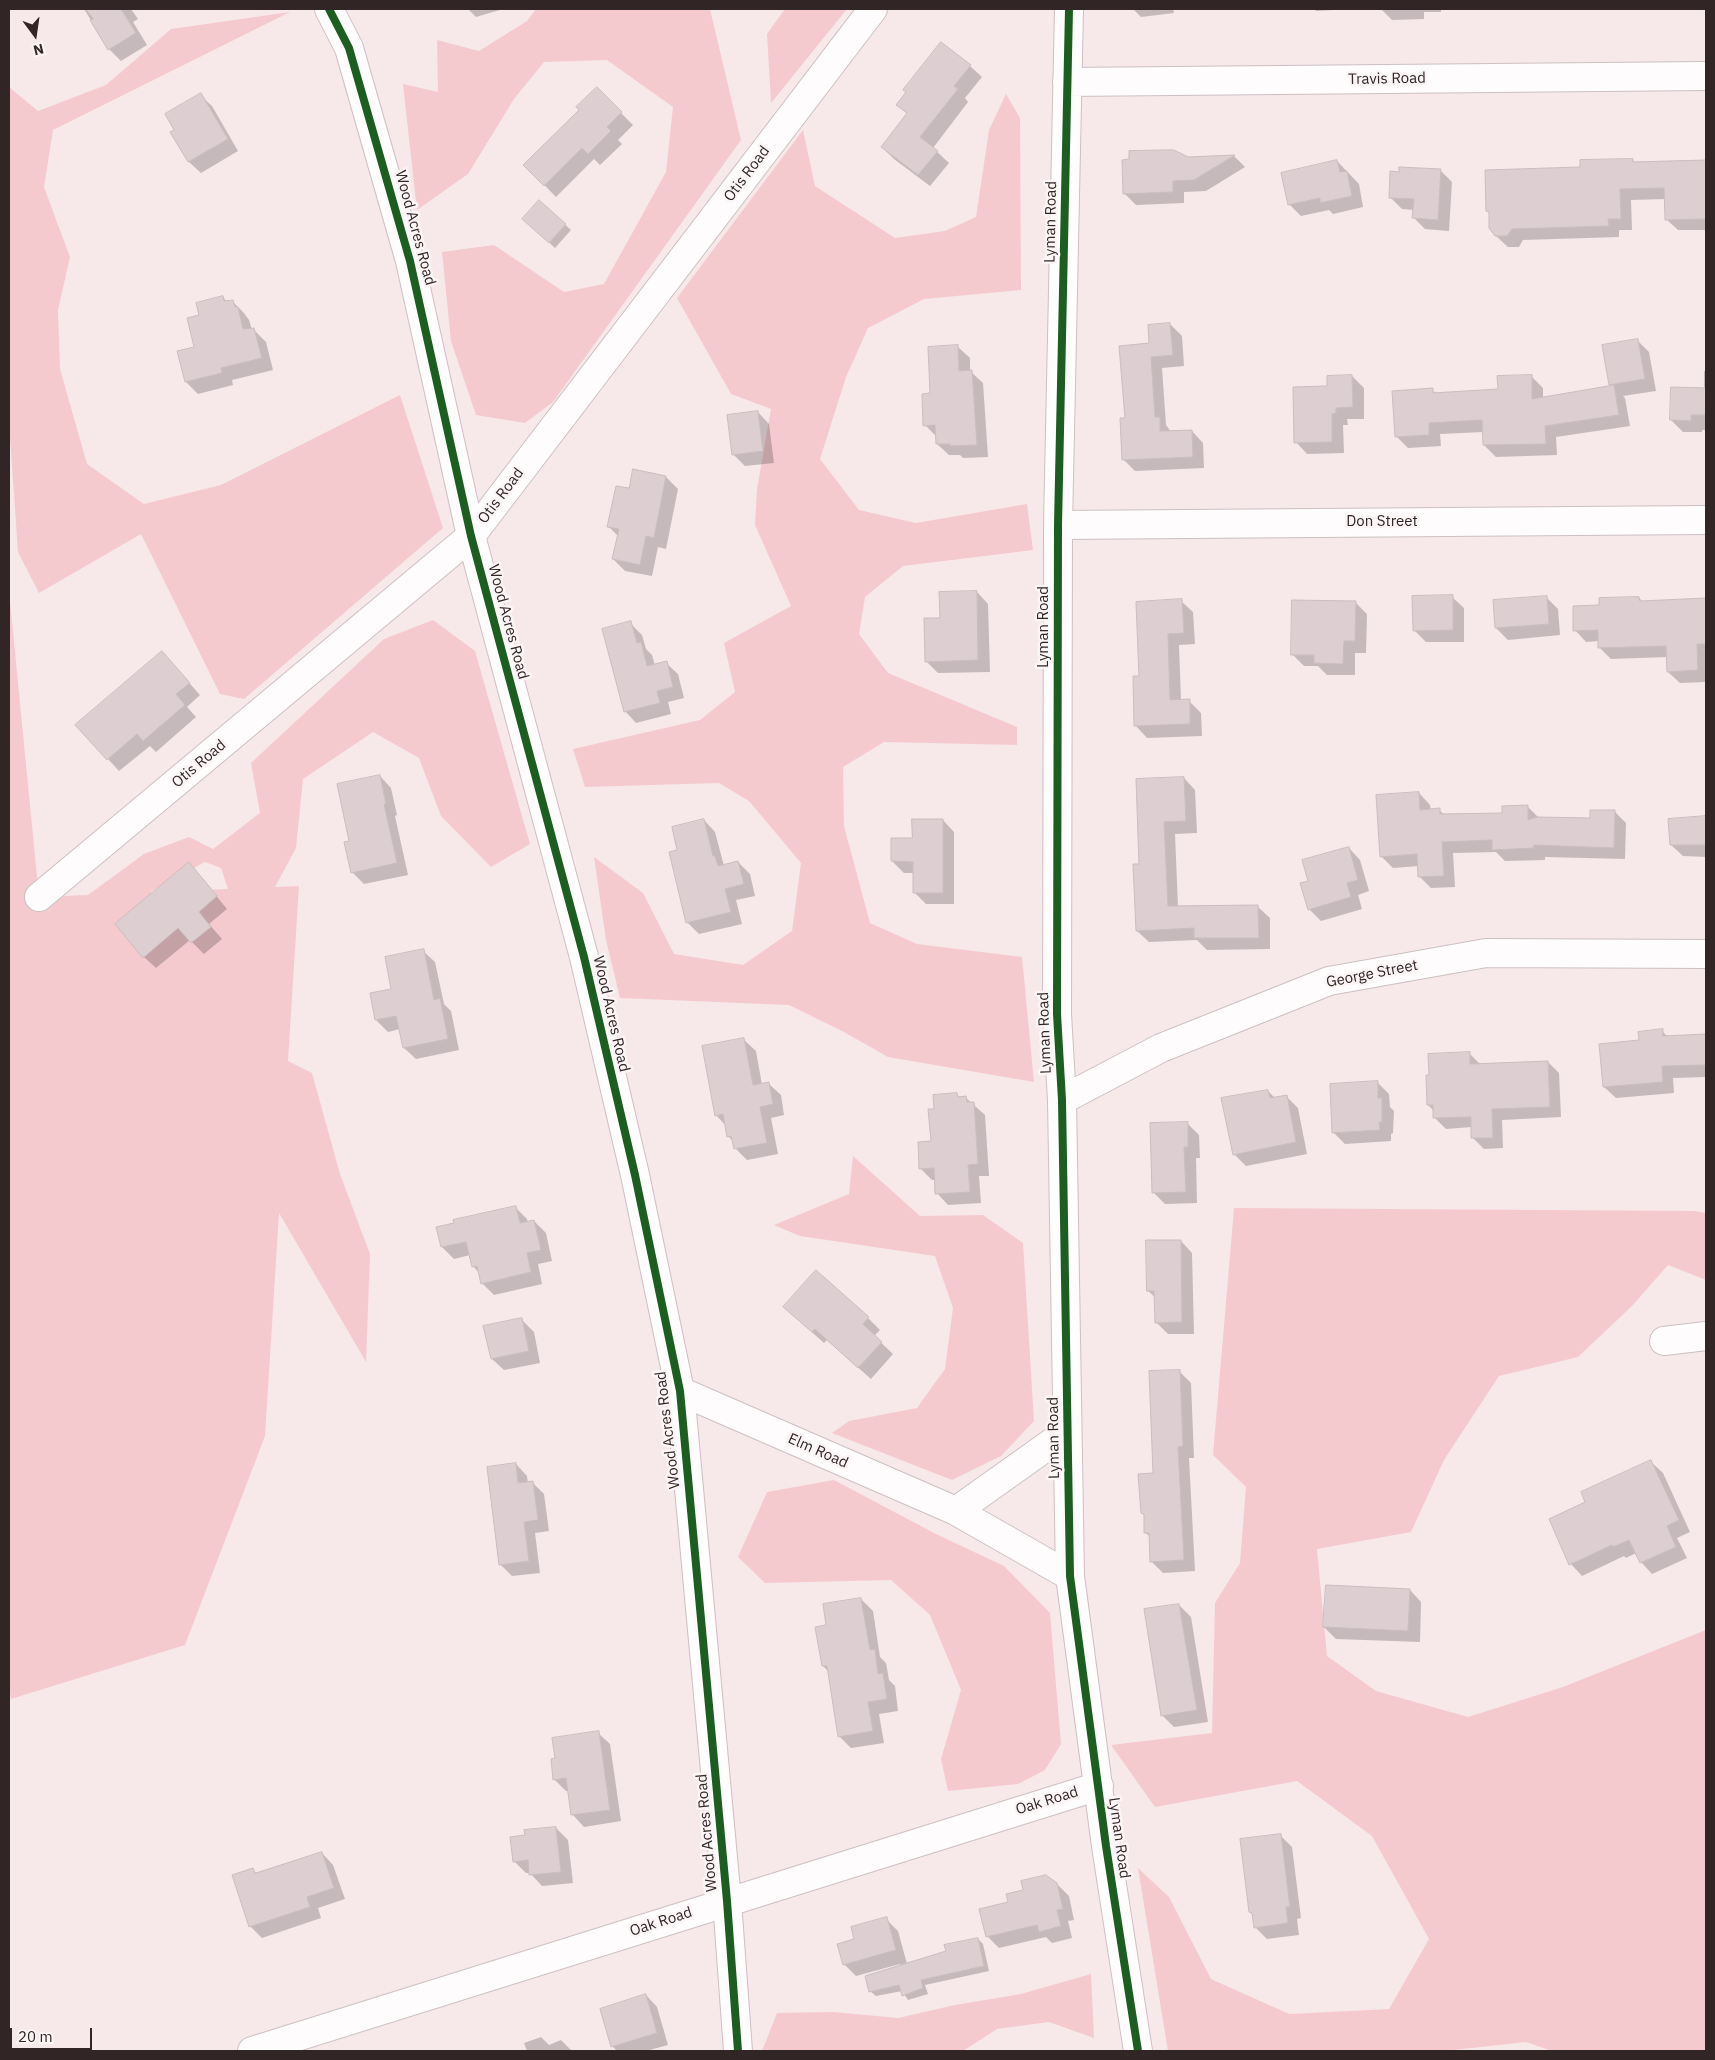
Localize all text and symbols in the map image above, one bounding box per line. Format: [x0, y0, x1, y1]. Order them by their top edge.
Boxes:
north arrow [10, 10, 60, 60]
text: N [32, 40, 46, 60]
street label: Travis Road [1348, 69, 1426, 89]
street label: Otis Road [720, 143, 774, 205]
street label: Wood Acres Road [391, 169, 439, 287]
street label: Lyman Road [1041, 181, 1061, 263]
street label: Otis Road [474, 465, 528, 527]
street label: Don Street [1346, 513, 1418, 531]
street label: Wood Acres Road [484, 563, 532, 681]
street label: Lyman Road [1035, 586, 1053, 668]
street label: Otis Road [168, 736, 230, 792]
street label: Wood Acres Road [589, 954, 633, 1074]
street label: George Street [1325, 956, 1419, 992]
street label: Lyman Road [1035, 992, 1055, 1074]
street label: Wood Acres Road [652, 1370, 684, 1490]
street label: Lyman Road [1044, 1397, 1064, 1479]
street label: Elm Road [785, 1430, 851, 1472]
street label: Wood Acres Road [693, 1773, 721, 1893]
street label: Oak Road [1013, 1783, 1081, 1819]
street label: Lyman Road [1104, 1796, 1134, 1880]
street label: Oak Road [628, 1903, 694, 1941]
scale bar [12, 2018, 95, 2050]
text: 20 m [18, 2027, 53, 2046]

